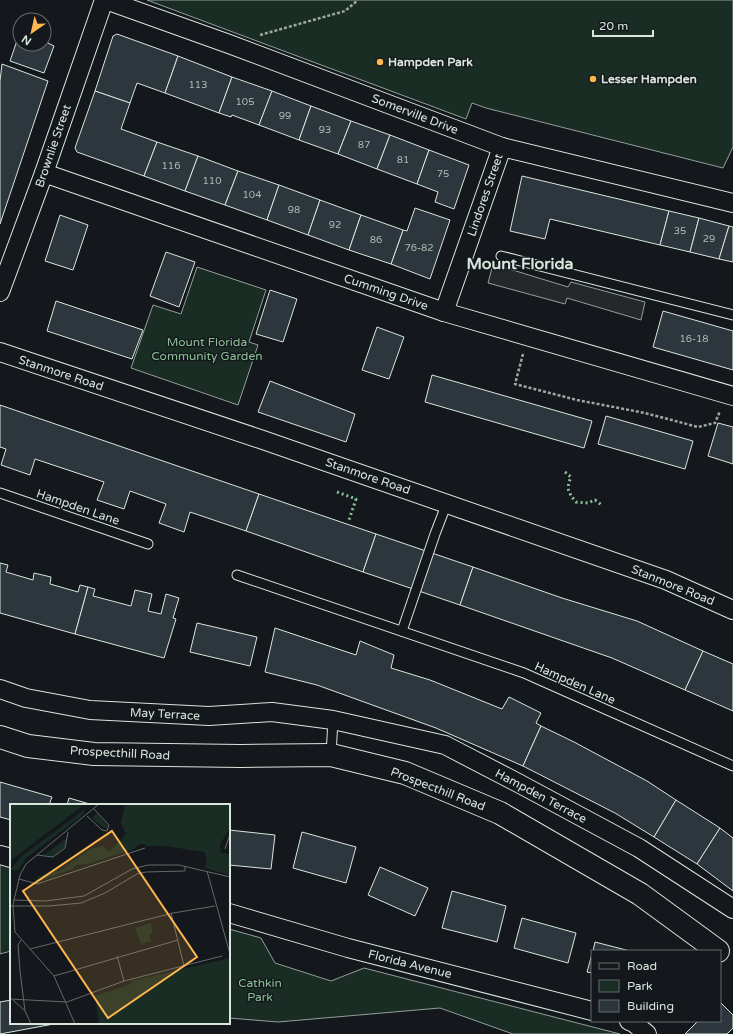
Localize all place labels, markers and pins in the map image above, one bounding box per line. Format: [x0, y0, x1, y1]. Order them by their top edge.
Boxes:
place label: Hampden Park [388, 55, 473, 70]
marker: Hampden Park [375, 57, 385, 67]
place label: Lesser Hampden [601, 72, 697, 87]
marker: Lesser Hampden [588, 74, 598, 84]

